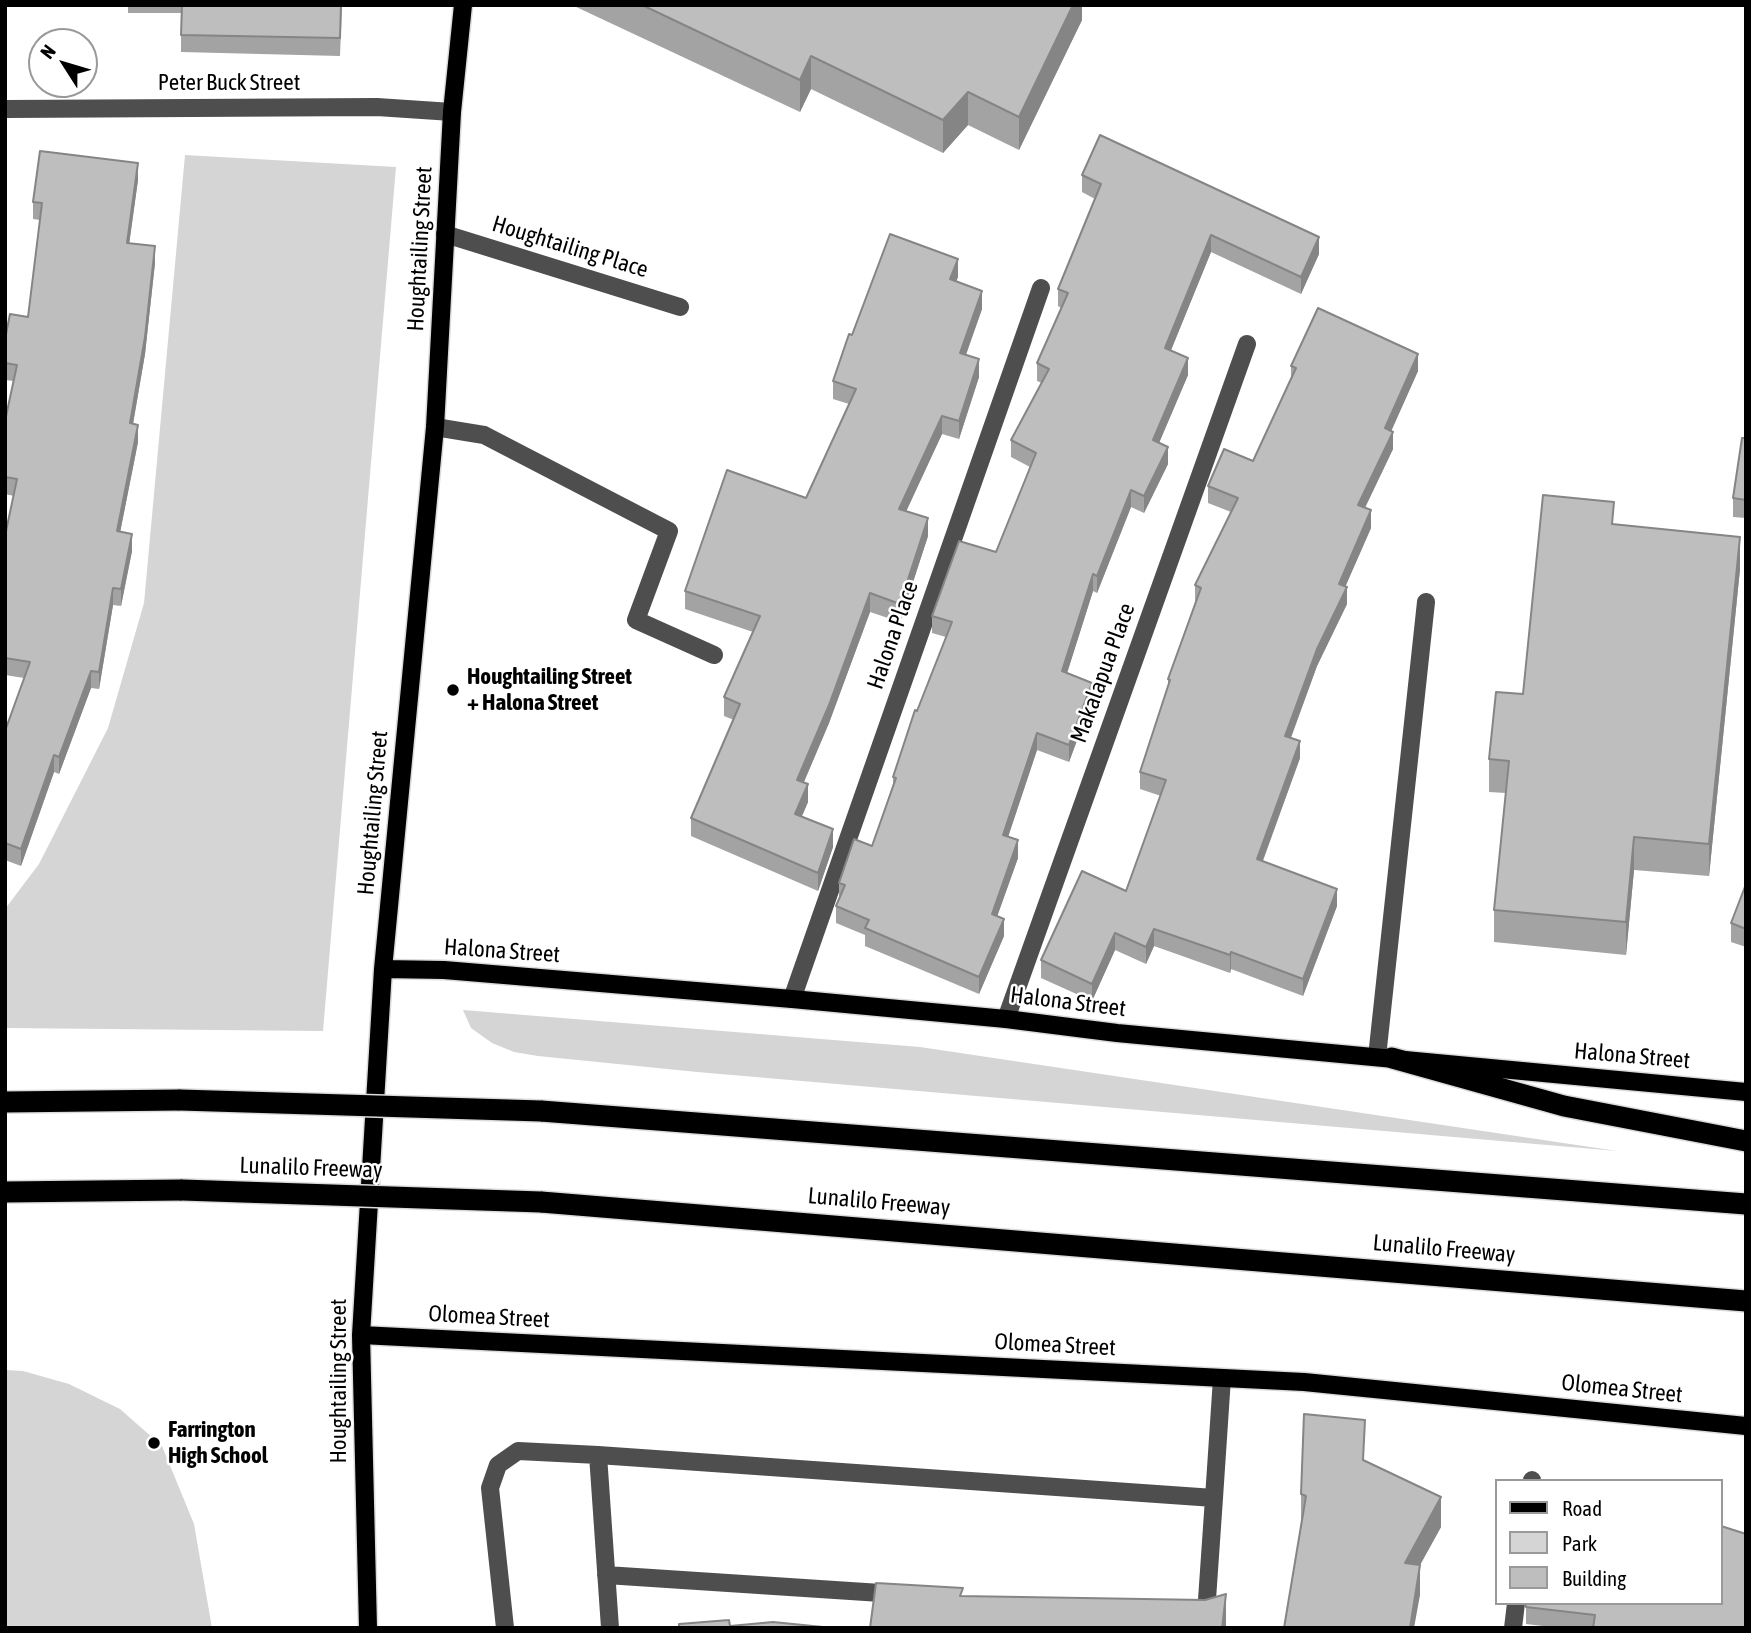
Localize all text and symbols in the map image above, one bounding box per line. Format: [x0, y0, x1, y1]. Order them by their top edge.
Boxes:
north arrow [28, 28, 98, 98]
text: N [36, 40, 60, 63]
street label: Peter Buck Street [158, 69, 300, 97]
street label: Houghtailing Street [402, 166, 438, 332]
street label: Houghtailing Place [489, 210, 651, 284]
street label: Halona Place [862, 577, 924, 693]
street label: Makalapua Place [1065, 599, 1141, 747]
place label: Houghtailing Street + Halona Street [467, 663, 632, 717]
marker: Houghtailing Street + Halona Street [445, 682, 461, 698]
street label: Houghtailing Street [352, 730, 394, 896]
street label: Halona Street [443, 933, 561, 969]
street label: Halona Street [1009, 981, 1127, 1023]
street label: Halona Street [1573, 1037, 1691, 1075]
street label: Lunalilo Freeway [239, 1152, 383, 1184]
street label: Lunalilo Freeway [807, 1182, 951, 1222]
street label: Lunalilo Freeway [1372, 1229, 1516, 1269]
street label: Houghtailing Street [325, 1299, 353, 1463]
street label: Olomea Street [428, 1300, 550, 1334]
street label: Olomea Street [994, 1328, 1116, 1362]
street label: Olomea Street [1560, 1369, 1684, 1409]
place label: Farrington High School [168, 1416, 268, 1470]
marker: Farrington High School [146, 1435, 162, 1451]
legend [1496, 1479, 1723, 1605]
text: Road [1562, 1496, 1602, 1520]
text: Park [1562, 1531, 1597, 1555]
text: Building [1562, 1566, 1626, 1590]

